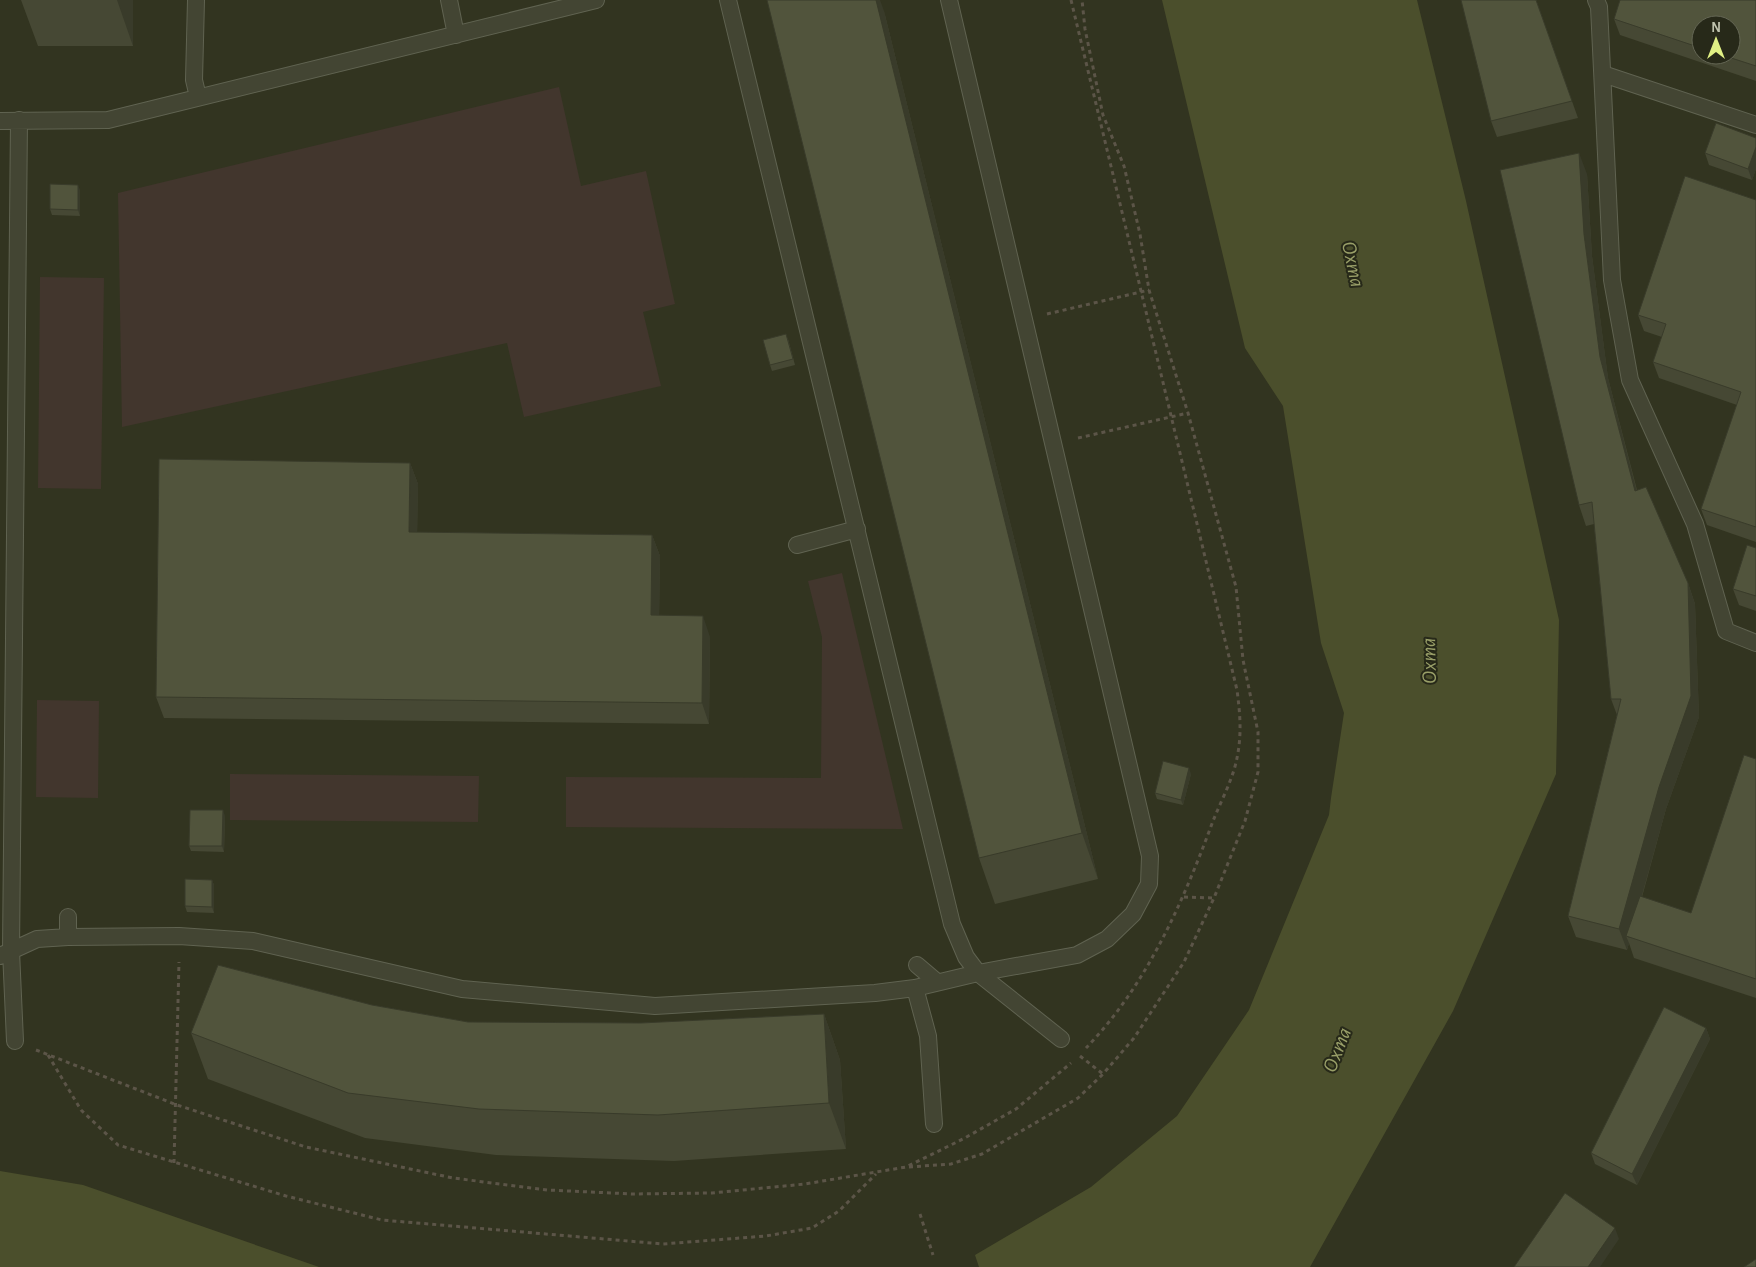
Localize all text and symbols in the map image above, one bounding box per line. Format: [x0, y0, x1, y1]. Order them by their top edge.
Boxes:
north arrow [1691, 15, 1741, 65]
text: N [1711, 21, 1721, 35]
water label: Охта [1338, 239, 1368, 289]
water label: Охта [1418, 638, 1440, 684]
water label: Охта [1319, 1025, 1355, 1075]

